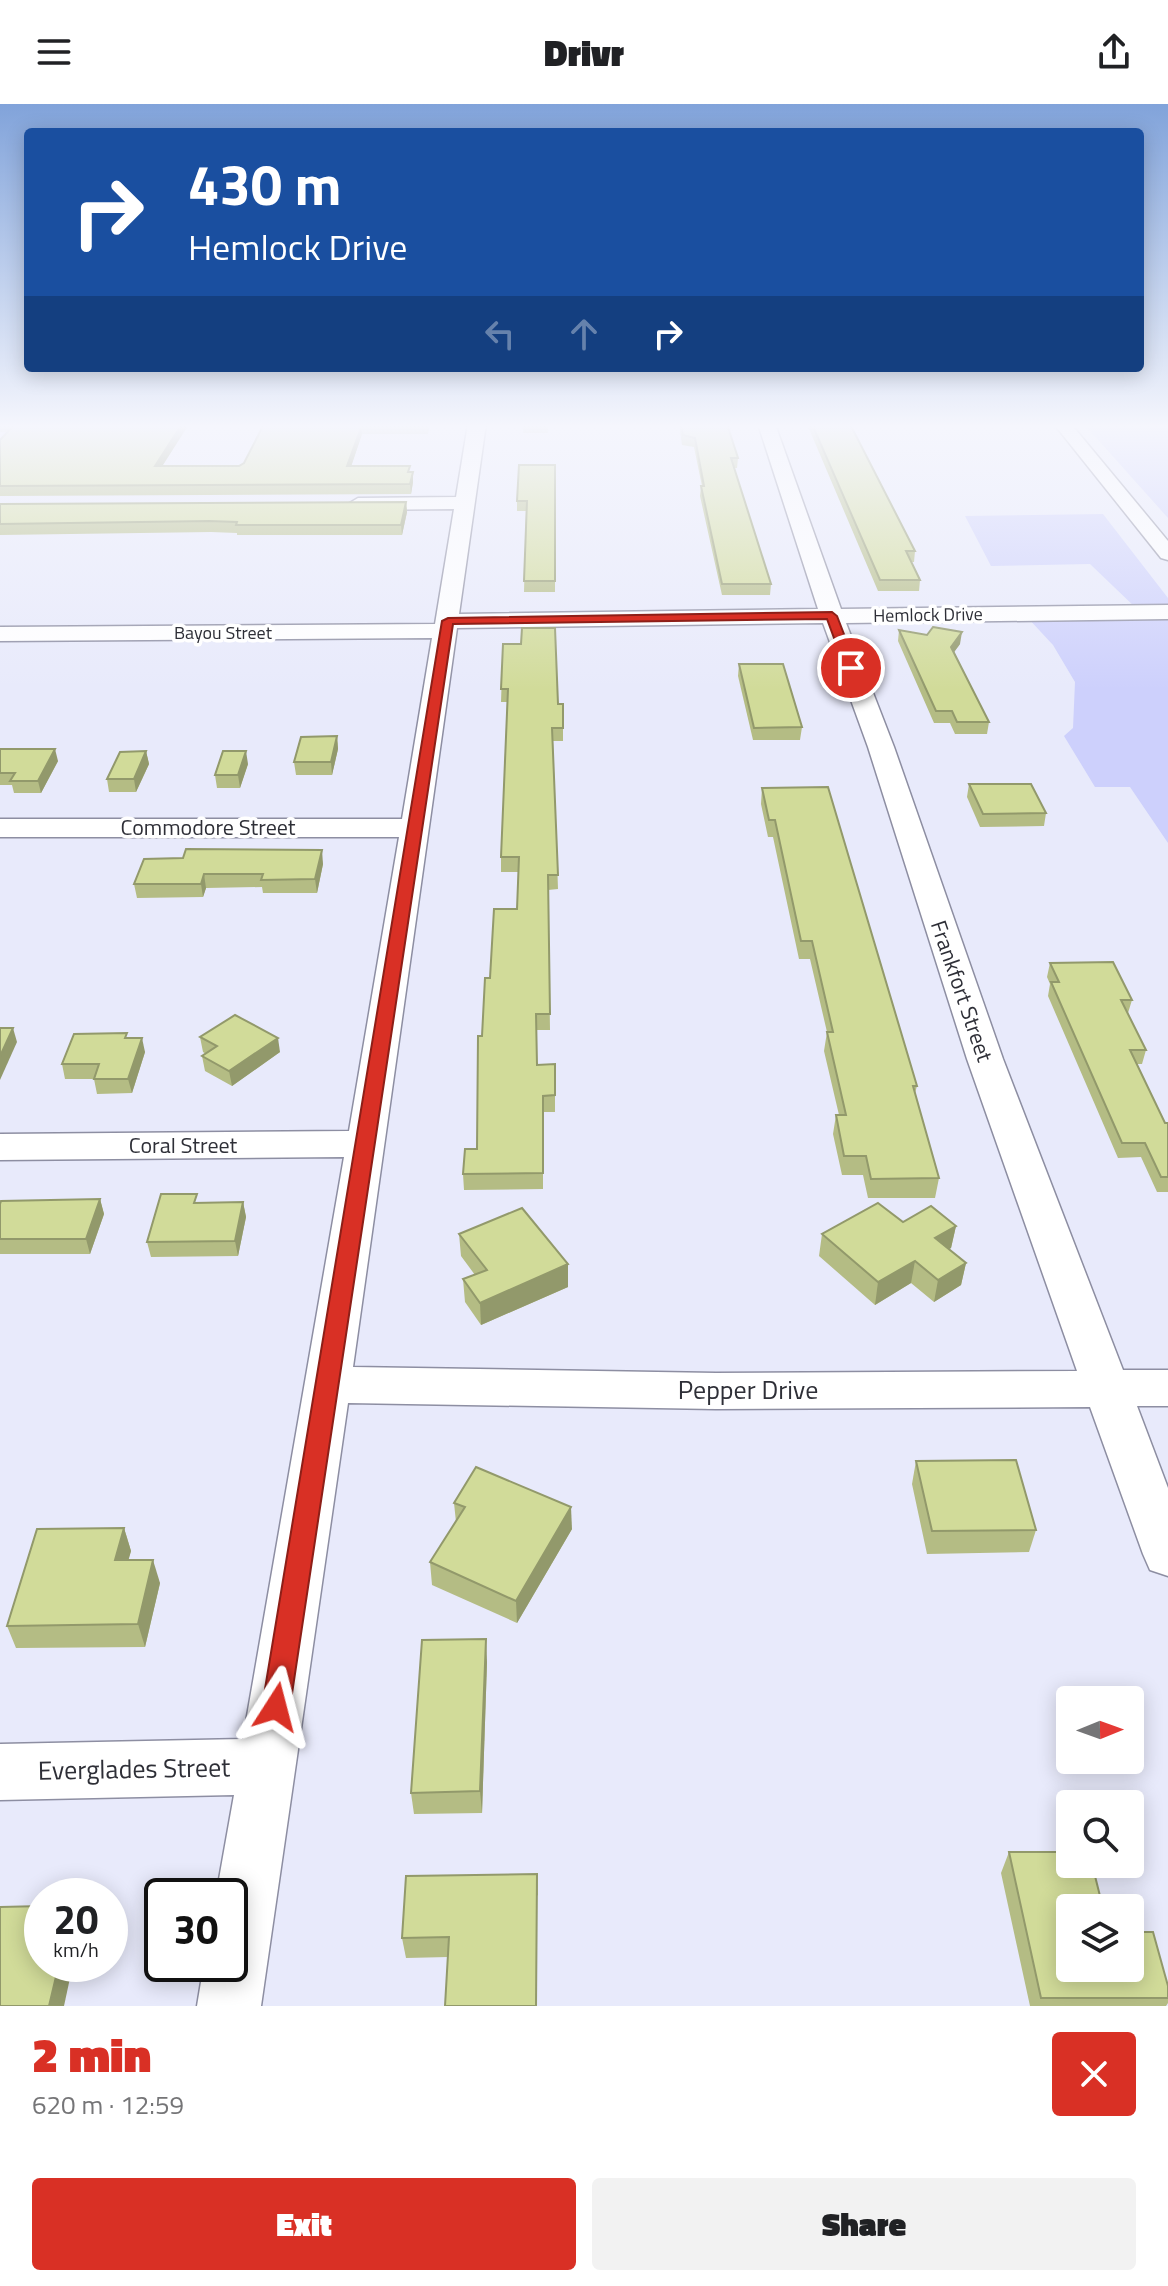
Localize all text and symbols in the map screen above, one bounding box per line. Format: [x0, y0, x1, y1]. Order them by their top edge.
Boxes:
text: Drivr [544, 25, 624, 80]
icon: menu [32, 30, 76, 74]
icon: share [1092, 30, 1136, 74]
text: 430 m [188, 142, 341, 227]
icon: right [56, 160, 160, 264]
text: Hemlock Drive [188, 219, 407, 274]
icon: left [478, 312, 522, 356]
icon: ahead [562, 312, 606, 356]
icon: right [646, 312, 690, 356]
street label: Hemlock Drive [873, 600, 983, 629]
street label: Bayou Street [174, 619, 273, 646]
pin [817, 634, 885, 702]
icon: arrive [829, 646, 873, 690]
street label: Commodore Street [120, 810, 296, 844]
street label: Frankfort Street [922, 916, 1002, 1067]
street label: Coral Street [129, 1128, 238, 1162]
street label: Pepper Drive [678, 1370, 818, 1409]
position arrow [234, 1665, 318, 1749]
north arrow [1056, 1686, 1144, 1774]
map controls [1056, 1686, 1144, 1982]
street label: Everglades Street [37, 1747, 231, 1790]
button: search [1056, 1790, 1144, 1878]
speed limit sign: 30 [144, 1878, 248, 1982]
text: 20 [54, 1889, 98, 1950]
button: layers [1056, 1894, 1144, 1982]
text: km/h [53, 1934, 99, 1965]
text: 2 min [32, 2018, 151, 2091]
button: close [1052, 2032, 1136, 2116]
text: 620 m · 12:59 [32, 2085, 184, 2124]
button: Exit [32, 2178, 576, 2270]
button: Share [592, 2178, 1136, 2270]

